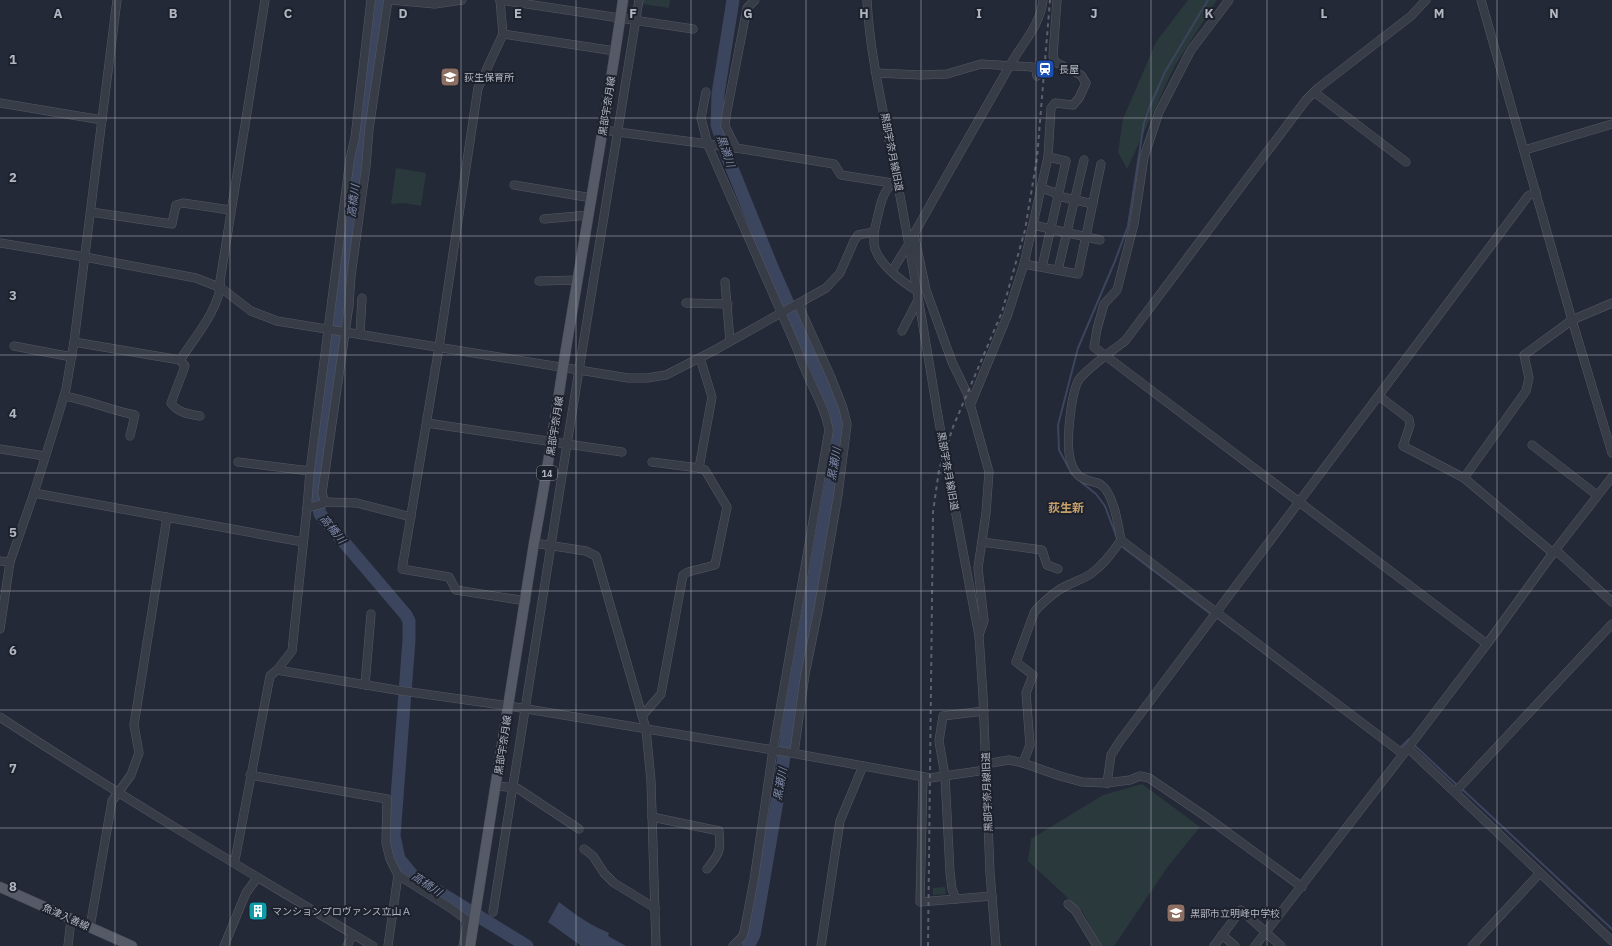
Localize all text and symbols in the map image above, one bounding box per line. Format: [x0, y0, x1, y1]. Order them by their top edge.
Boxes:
text: A [54, 5, 63, 22]
text: B [169, 5, 178, 22]
text: C [284, 5, 293, 22]
text: D [398, 5, 408, 22]
text: E [514, 5, 522, 22]
text: F [629, 5, 637, 22]
text: G [743, 5, 753, 22]
text: H [859, 5, 869, 22]
text: I [976, 5, 982, 22]
text: J [1090, 5, 1098, 22]
text: K [1204, 5, 1214, 22]
text: L [1321, 5, 1328, 22]
text: M [1434, 5, 1444, 22]
text: N [1549, 5, 1559, 22]
text: 1 [9, 51, 17, 68]
station icon: 長屋 [1034, 58, 1056, 80]
place label: 長屋 [1059, 63, 1079, 76]
school or university icon: 荻生保育所 [439, 66, 461, 88]
place label: 荻生保育所 [464, 71, 514, 84]
street label: 黒部宇奈月線 [596, 75, 618, 137]
street label: 黒部宇奈月線旧道 [878, 111, 906, 193]
water label: 黒瀬川 [714, 133, 738, 170]
text: 2 [9, 169, 17, 186]
water label: 高橋川 [344, 183, 362, 218]
text: 3 [9, 287, 17, 304]
street label: 黒部宇奈月線 [544, 395, 566, 457]
text: 4 [9, 405, 17, 422]
street label: 黒部宇奈月線旧道 [935, 430, 961, 512]
water label: 黒瀬川 [824, 446, 844, 481]
road number: 14 [537, 466, 557, 480]
district label: 荻生新 [1048, 500, 1084, 515]
water label: 高橋川 [317, 512, 349, 547]
text: 5 [9, 524, 17, 541]
text: 6 [9, 642, 17, 659]
street label: 黒部宇奈月線 [492, 714, 514, 776]
street label: 黒部宇奈月線旧道 [979, 752, 995, 832]
text: 7 [9, 760, 17, 777]
water label: 黒瀬川 [770, 766, 790, 801]
water label: 高橋川 [409, 869, 445, 900]
text: 8 [9, 878, 17, 895]
building icon: マンションプロヴァンス立山Ａ [247, 900, 269, 922]
street label: 魚津入善線 [41, 901, 91, 933]
school or university icon: 黒部市立明峰中学校 [1165, 902, 1187, 924]
place label: マンションプロヴァンス立山Ａ [272, 905, 412, 918]
place label: 黒部市立明峰中学校 [1190, 907, 1280, 920]

